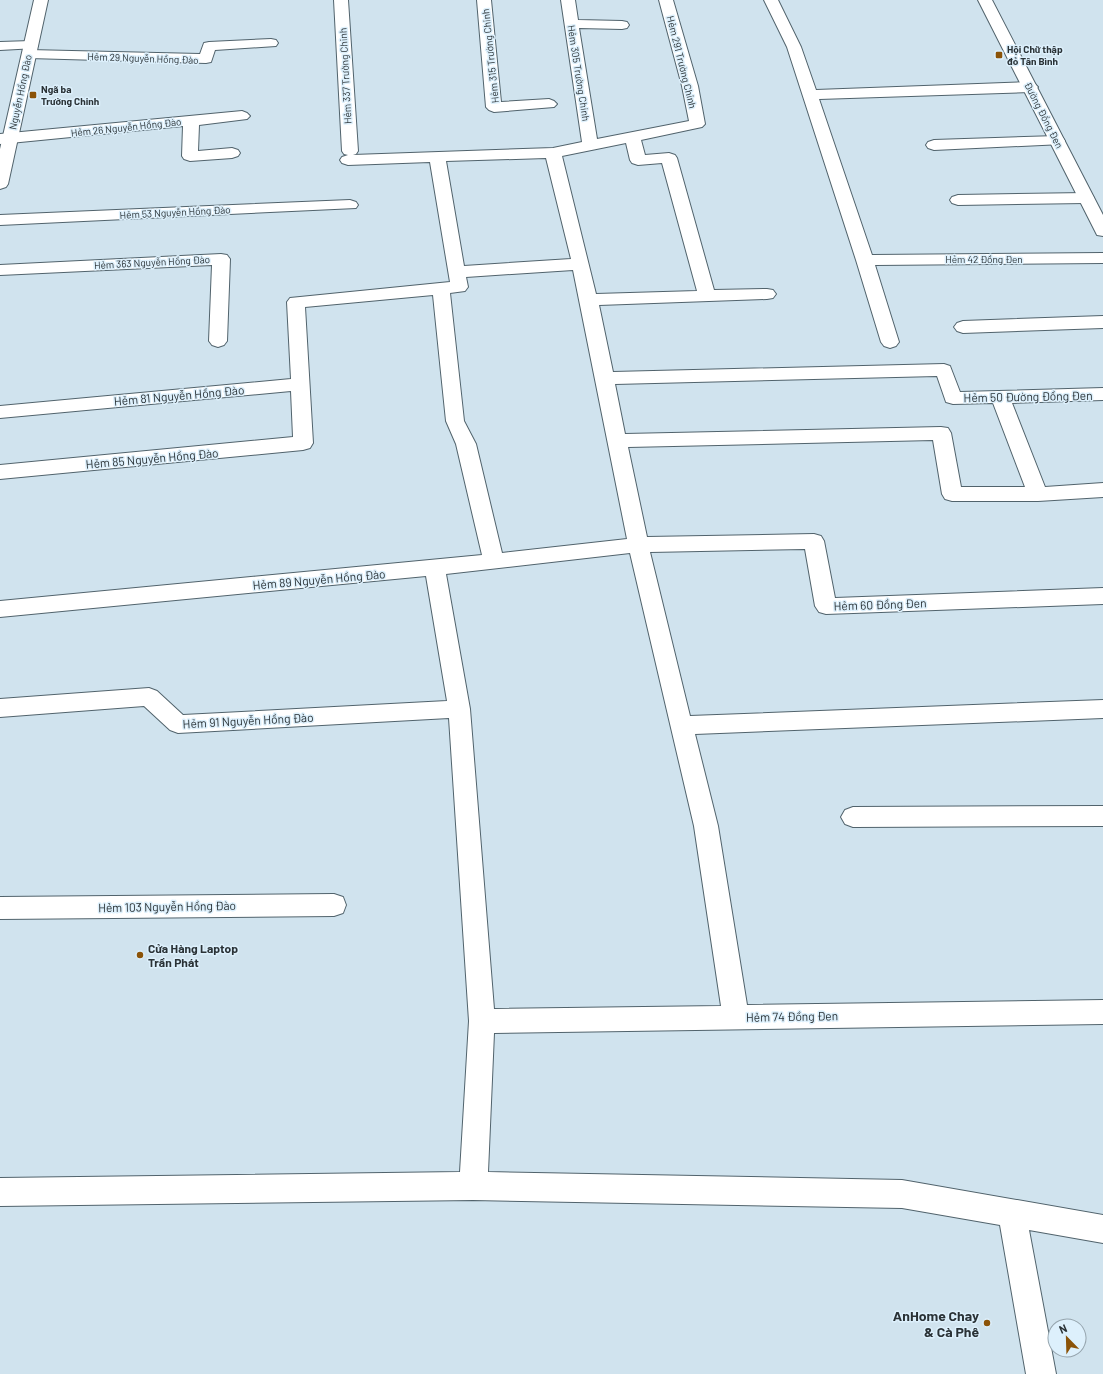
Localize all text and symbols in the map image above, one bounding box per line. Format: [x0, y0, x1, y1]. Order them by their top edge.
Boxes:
street label: Hẻm 315 Trường Chinh [479, 8, 501, 104]
street label: Hẻm 291 Trường Chinh [665, 14, 699, 110]
street label: Hẻm 305 Trường Chinh [565, 24, 593, 122]
street label: Hẻm 337 Trường Chinh [336, 28, 354, 124]
place label: Hội Chữ thập đỏ Tân Bình [1007, 43, 1063, 67]
street label: Hẻm 29 Nguyễn Hồng Đào [87, 50, 199, 66]
marker: Hội Chữ thập đỏ Tân Bình [994, 50, 1004, 60]
street label: Nguyễn Hồng Đào [6, 53, 34, 131]
street label: Đường Đồng Đen [1022, 80, 1066, 150]
place label: Ngã ba Trường Chinh [41, 83, 99, 107]
marker: Ngã ba Trường Chinh [28, 90, 38, 100]
street label: Hẻm 26 Nguyễn Hồng Đào [70, 115, 182, 139]
street label: Hẻm 53 Nguyễn Hồng Đào [119, 203, 231, 221]
street label: Hẻm 363 Nguyễn Hồng Đào [94, 253, 210, 271]
street label: Hẻm 42 Đồng Đen [945, 253, 1023, 265]
street label: Hẻm 81 Nguyễn Hồng Đào [113, 382, 245, 408]
street label: Hẻm 50 Đường Đồng Đen [963, 388, 1093, 404]
street label: Hẻm 85 Nguyễn Hồng Đào [85, 445, 219, 471]
street label: Hẻm 89 Nguyễn Hồng Đào [252, 566, 386, 592]
street label: Hẻm 60 Đồng Đen [833, 595, 927, 613]
street label: Hẻm 91 Nguyễn Hồng Đào [182, 710, 314, 730]
street label: Hẻm 103 Nguyễn Hồng Đào [98, 898, 236, 914]
place label: Cửa Hàng Laptop Trần Phát [148, 941, 238, 969]
marker: Cửa Hàng Laptop Trần Phát [135, 950, 145, 960]
street label: Hẻm 74 Đồng Đen [746, 1008, 838, 1024]
place label: AnHome Chay & Cà Phê [893, 1307, 979, 1340]
marker: AnHome Chay & Cà Phê [982, 1318, 992, 1328]
north arrow [1047, 1318, 1087, 1358]
text: N [1057, 1321, 1069, 1336]

